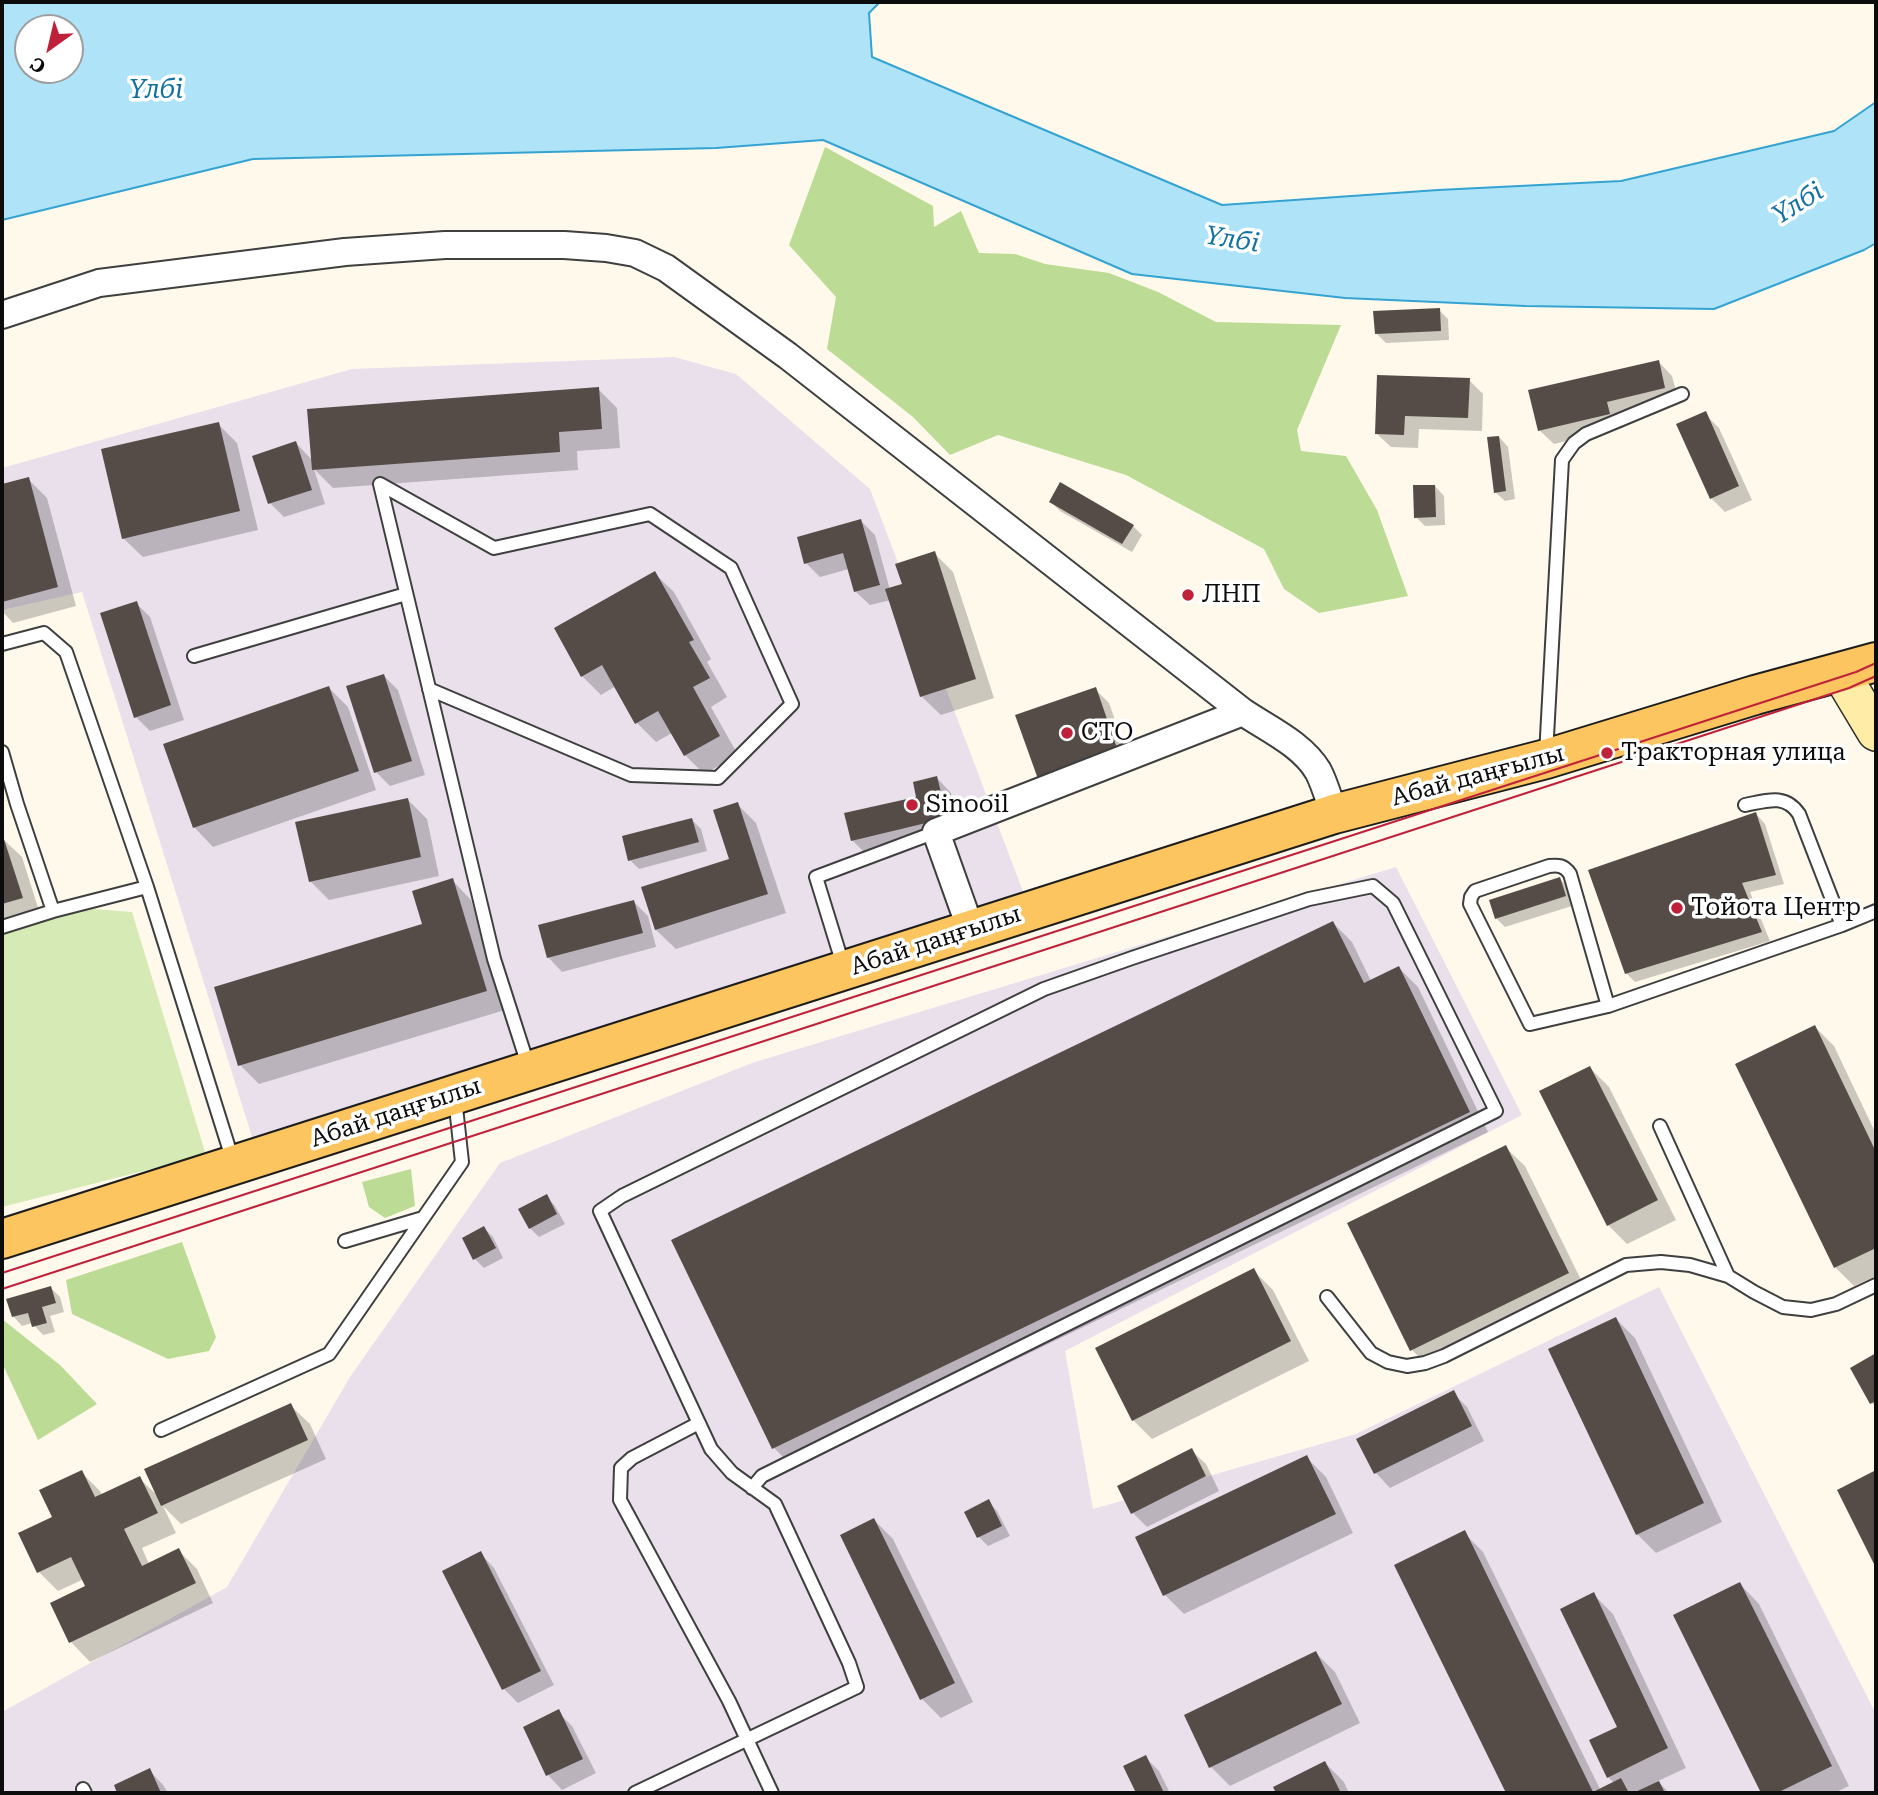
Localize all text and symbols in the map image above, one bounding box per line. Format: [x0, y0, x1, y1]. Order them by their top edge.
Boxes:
north arrow [14, 14, 84, 84]
text: С [26, 52, 50, 78]
water label: Үлбі [129, 74, 183, 106]
water label: Үлбі [1767, 176, 1829, 232]
water label: Үлбі [1203, 220, 1261, 260]
place label: ЛНП [1202, 581, 1261, 609]
marker: ЛНП [1180, 587, 1196, 603]
place label: СТО [1081, 719, 1133, 747]
marker: СТО [1059, 725, 1075, 741]
street label: Абай даңғылы [1389, 739, 1567, 813]
place label: Тракторная улица [1621, 739, 1845, 767]
marker: Тракторная улица [1599, 745, 1615, 761]
place label: Sinooil [926, 791, 1009, 819]
marker: Sinooil [904, 797, 920, 813]
place label: Тойота Центр [1691, 894, 1861, 922]
street label: Абай даңғылы [847, 900, 1025, 982]
marker: Тойота Центр [1669, 900, 1685, 916]
street label: Абай даңғылы [307, 1072, 485, 1154]

